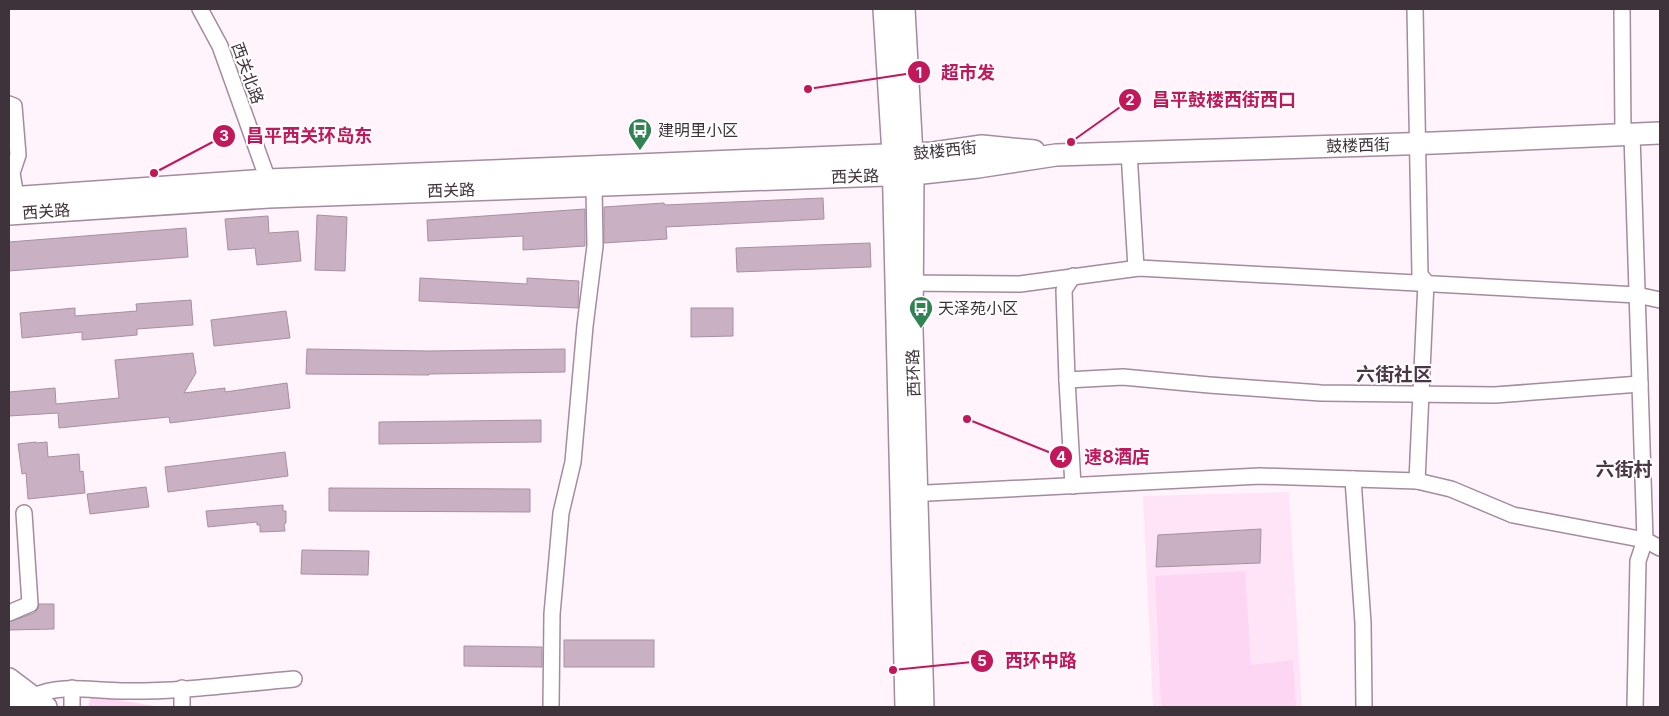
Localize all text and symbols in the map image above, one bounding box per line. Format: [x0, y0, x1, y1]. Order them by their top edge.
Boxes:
street label: 西关北路 [228, 40, 268, 106]
callout: 超市发 [906, 56, 1005, 89]
text: 超市发 [941, 62, 995, 83]
text: 1 [916, 63, 922, 82]
callout: 昌平鼓楼西街西口 [1117, 83, 1306, 116]
text: 昌平鼓楼西街西口 [1152, 89, 1296, 110]
text: 2 [1125, 90, 1135, 109]
bus stop icon: 建明里小区 [627, 117, 653, 151]
callout: 昌平西关环岛东 [211, 119, 382, 152]
place label: 建明里小区 [658, 120, 738, 140]
text: 昌平西关环岛东 [246, 125, 372, 146]
text: 3 [219, 126, 229, 145]
street label: 鼓楼西街 [1326, 134, 1390, 156]
street label: 鼓楼西街 [912, 137, 978, 163]
street label: 西关路 [831, 165, 879, 187]
street label: 西关路 [427, 179, 475, 201]
street label: 西关路 [21, 199, 71, 223]
bus stop icon: 天泽苑小区 [908, 295, 934, 329]
place label: 天泽苑小区 [938, 298, 1018, 318]
street label: 西环路 [902, 349, 924, 397]
district label: 六街社区 [1356, 363, 1432, 386]
callout: 速8酒店 [1049, 440, 1159, 473]
text: 速8酒店 [1084, 446, 1150, 467]
text: 4 [1056, 447, 1066, 466]
district label: 六街村 [1595, 458, 1653, 481]
callout: 西环中路 [970, 645, 1087, 678]
text: 西环中路 [1005, 650, 1077, 671]
text: 5 [977, 651, 987, 670]

